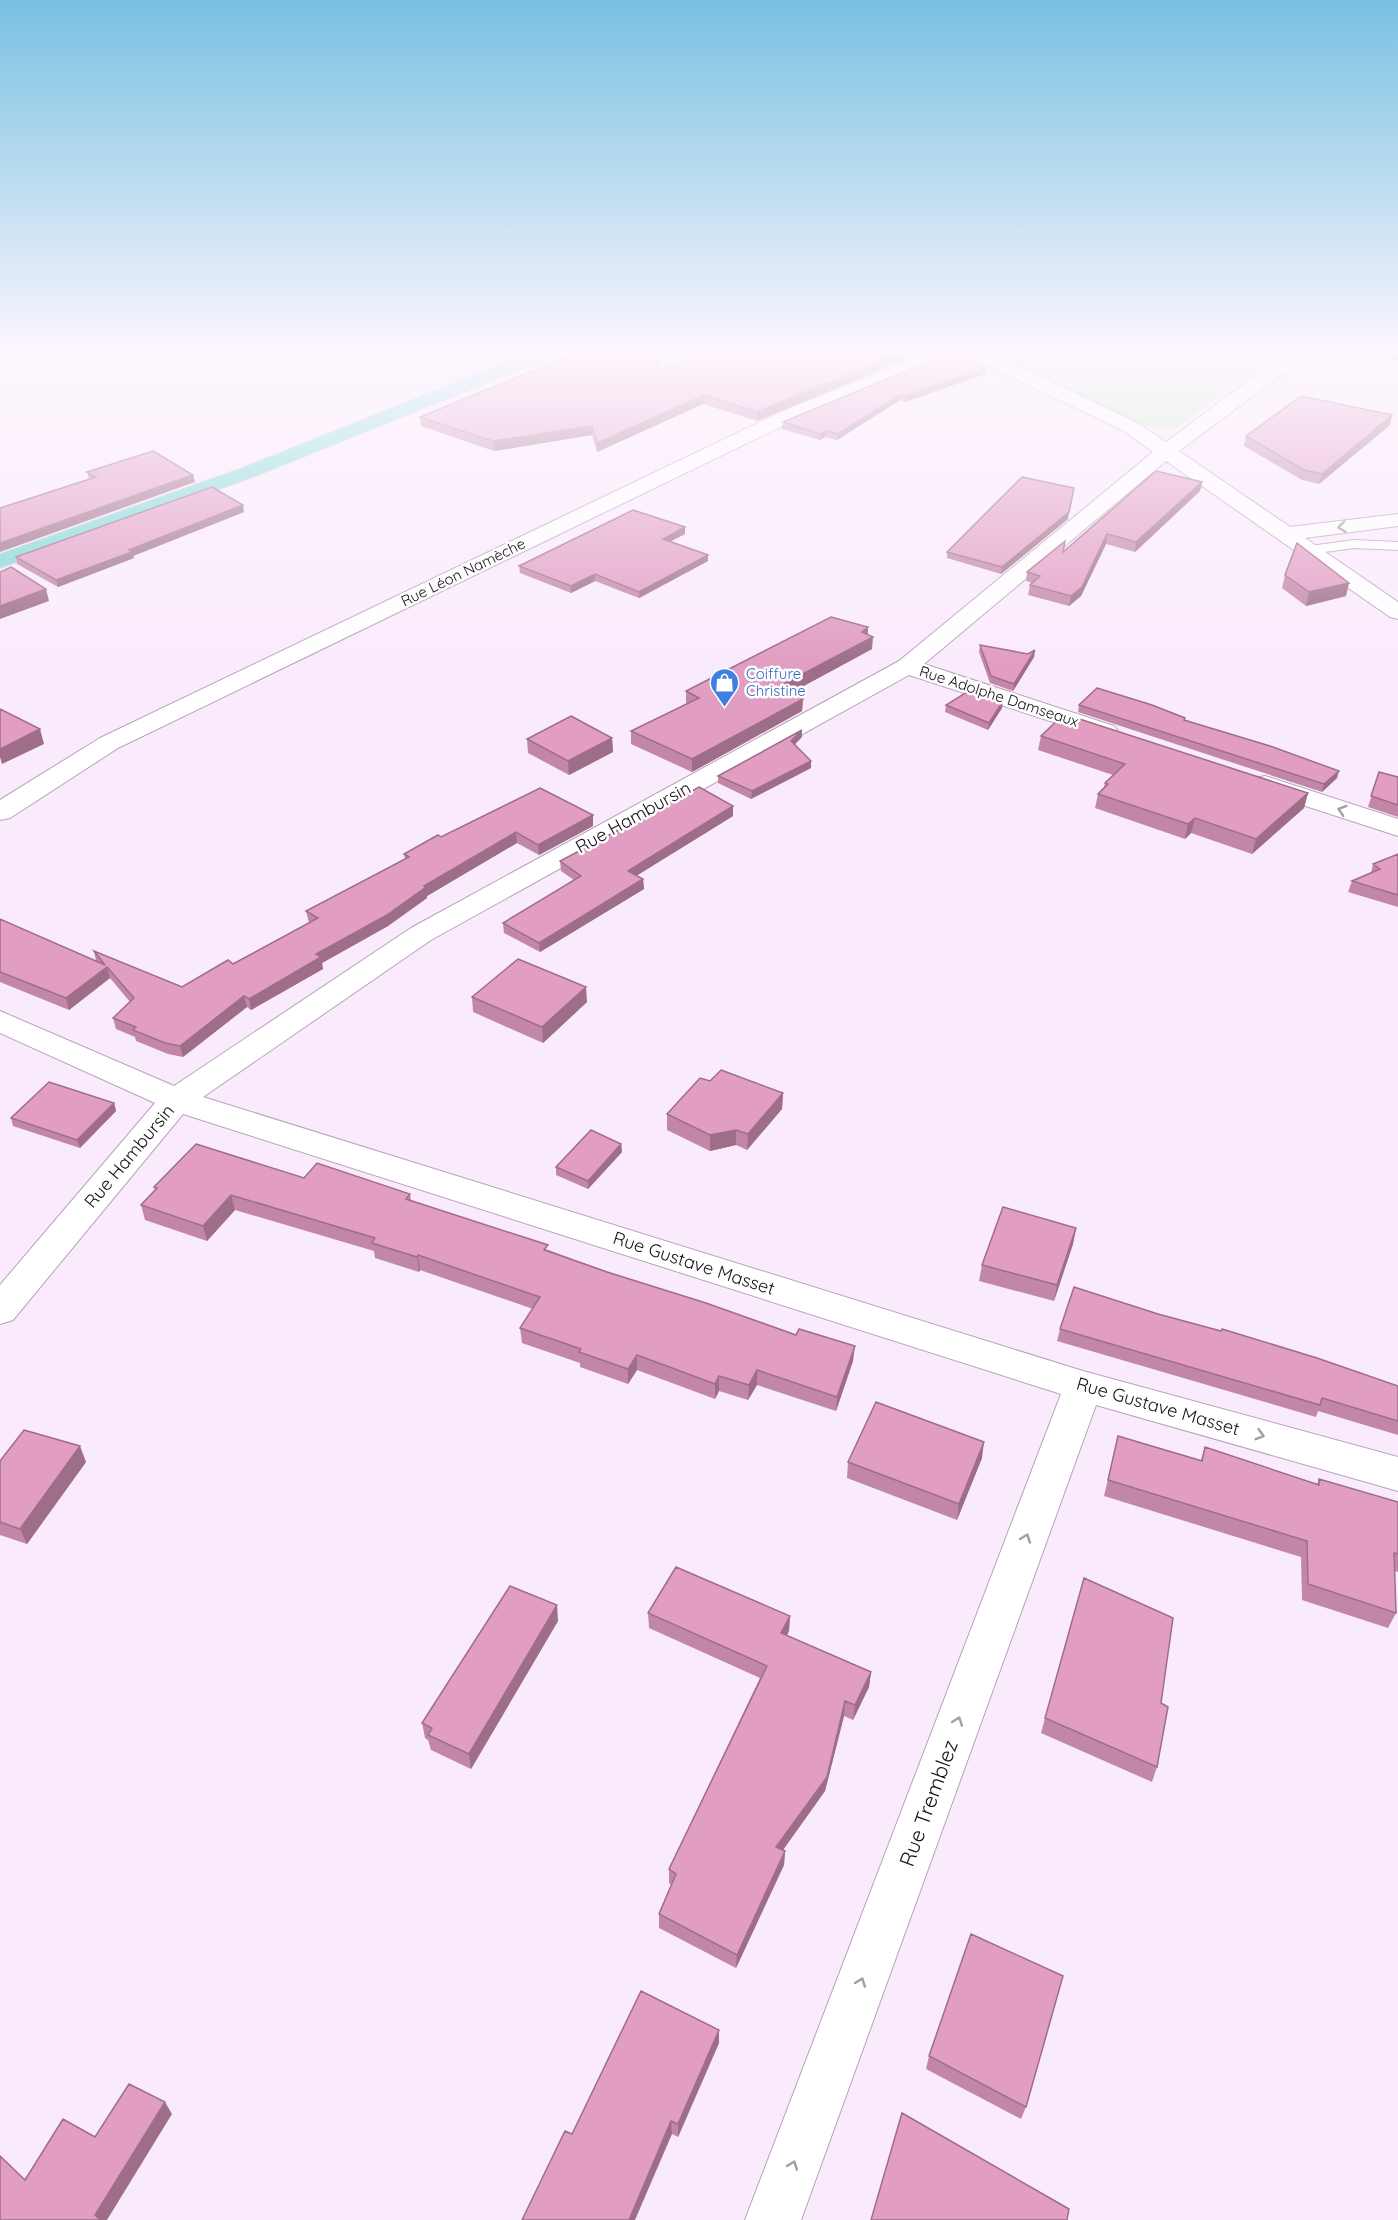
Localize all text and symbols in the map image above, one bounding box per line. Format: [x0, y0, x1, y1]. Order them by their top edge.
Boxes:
one-way arrow [1338, 521, 1347, 533]
street label: Rue Léon Namèche [398, 534, 528, 610]
street label: Rue Adolphe Damseaux [917, 661, 1081, 731]
place label: Coiffure Christine [746, 664, 806, 700]
shop icon: Coiffure Christine [709, 666, 741, 708]
street label: Rue Hambursin [571, 776, 695, 858]
one-way arrow [1337, 804, 1348, 817]
street label: Rue Hambursin [79, 1099, 179, 1213]
street label: Rue Gustave Masset [610, 1226, 778, 1300]
street label: Rue Gustave Masset [1074, 1372, 1242, 1440]
one-way arrow [1255, 1428, 1265, 1441]
one-way arrow [1018, 1533, 1031, 1544]
one-way arrow [951, 1716, 963, 1727]
street label: Rue Tremblez [893, 1736, 963, 1870]
one-way arrow [854, 1977, 866, 1988]
one-way arrow [786, 2160, 799, 2171]

